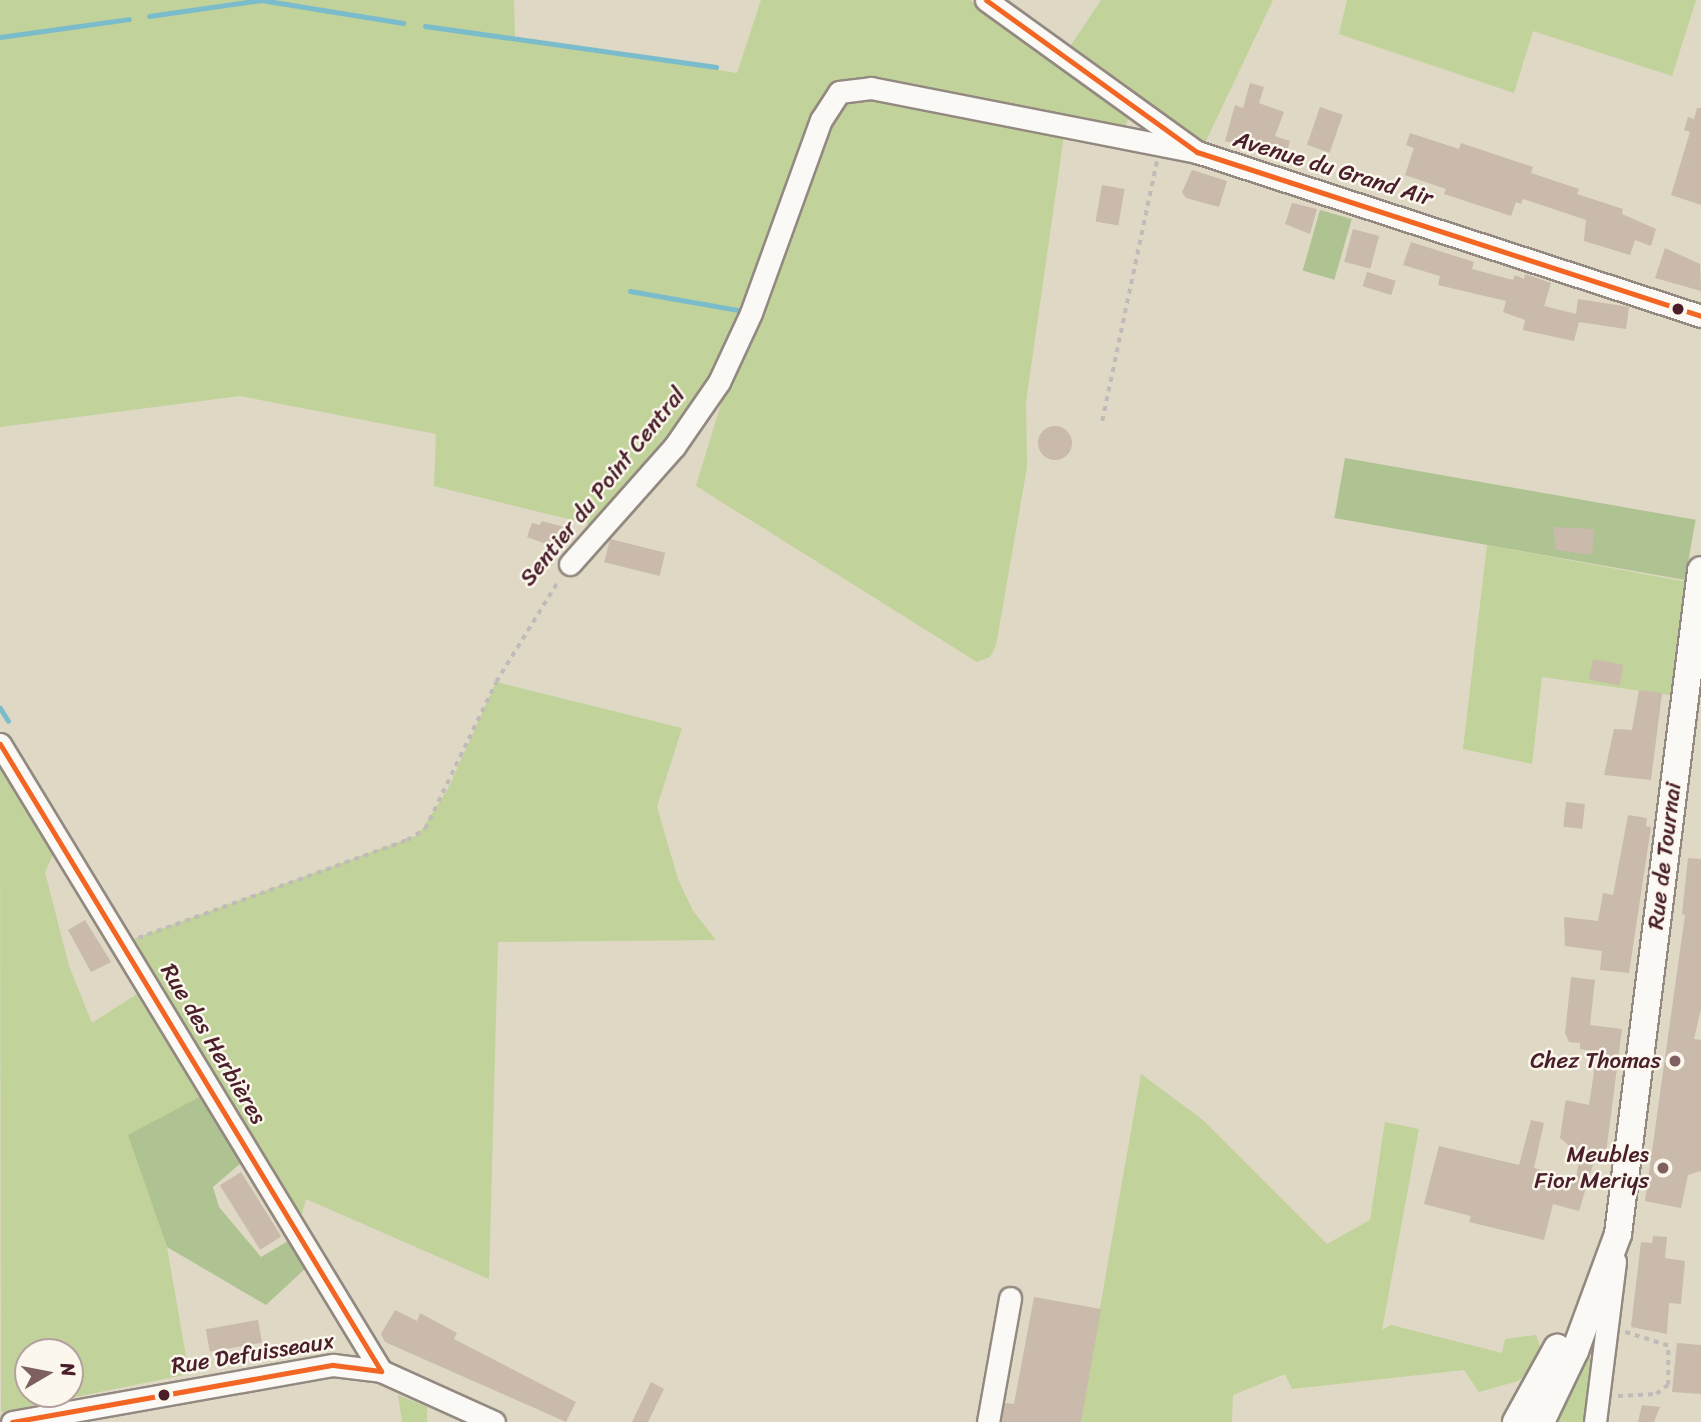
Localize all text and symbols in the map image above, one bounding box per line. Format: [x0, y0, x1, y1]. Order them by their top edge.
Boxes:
street label: Avenue du Grand Air [1230, 126, 1436, 212]
unlabelled marker [1671, 302, 1685, 316]
street label: Sentier du Point Central [514, 382, 692, 592]
street label: Rue de Tournai [1642, 781, 1688, 931]
street label: Rue des Herbières [154, 958, 272, 1130]
place label: Chez Thomas [1531, 1047, 1661, 1075]
marker: Chez Thomas [1667, 1053, 1683, 1069]
place label: Meubles Fior Meriys [1535, 1141, 1649, 1195]
marker: Meubles Fior Meriys [1655, 1160, 1671, 1176]
street label: Rue Defuisseaux [169, 1327, 337, 1381]
north arrow [14, 1338, 84, 1408]
text: N [51, 1360, 86, 1379]
unlabelled marker [157, 1388, 171, 1402]

